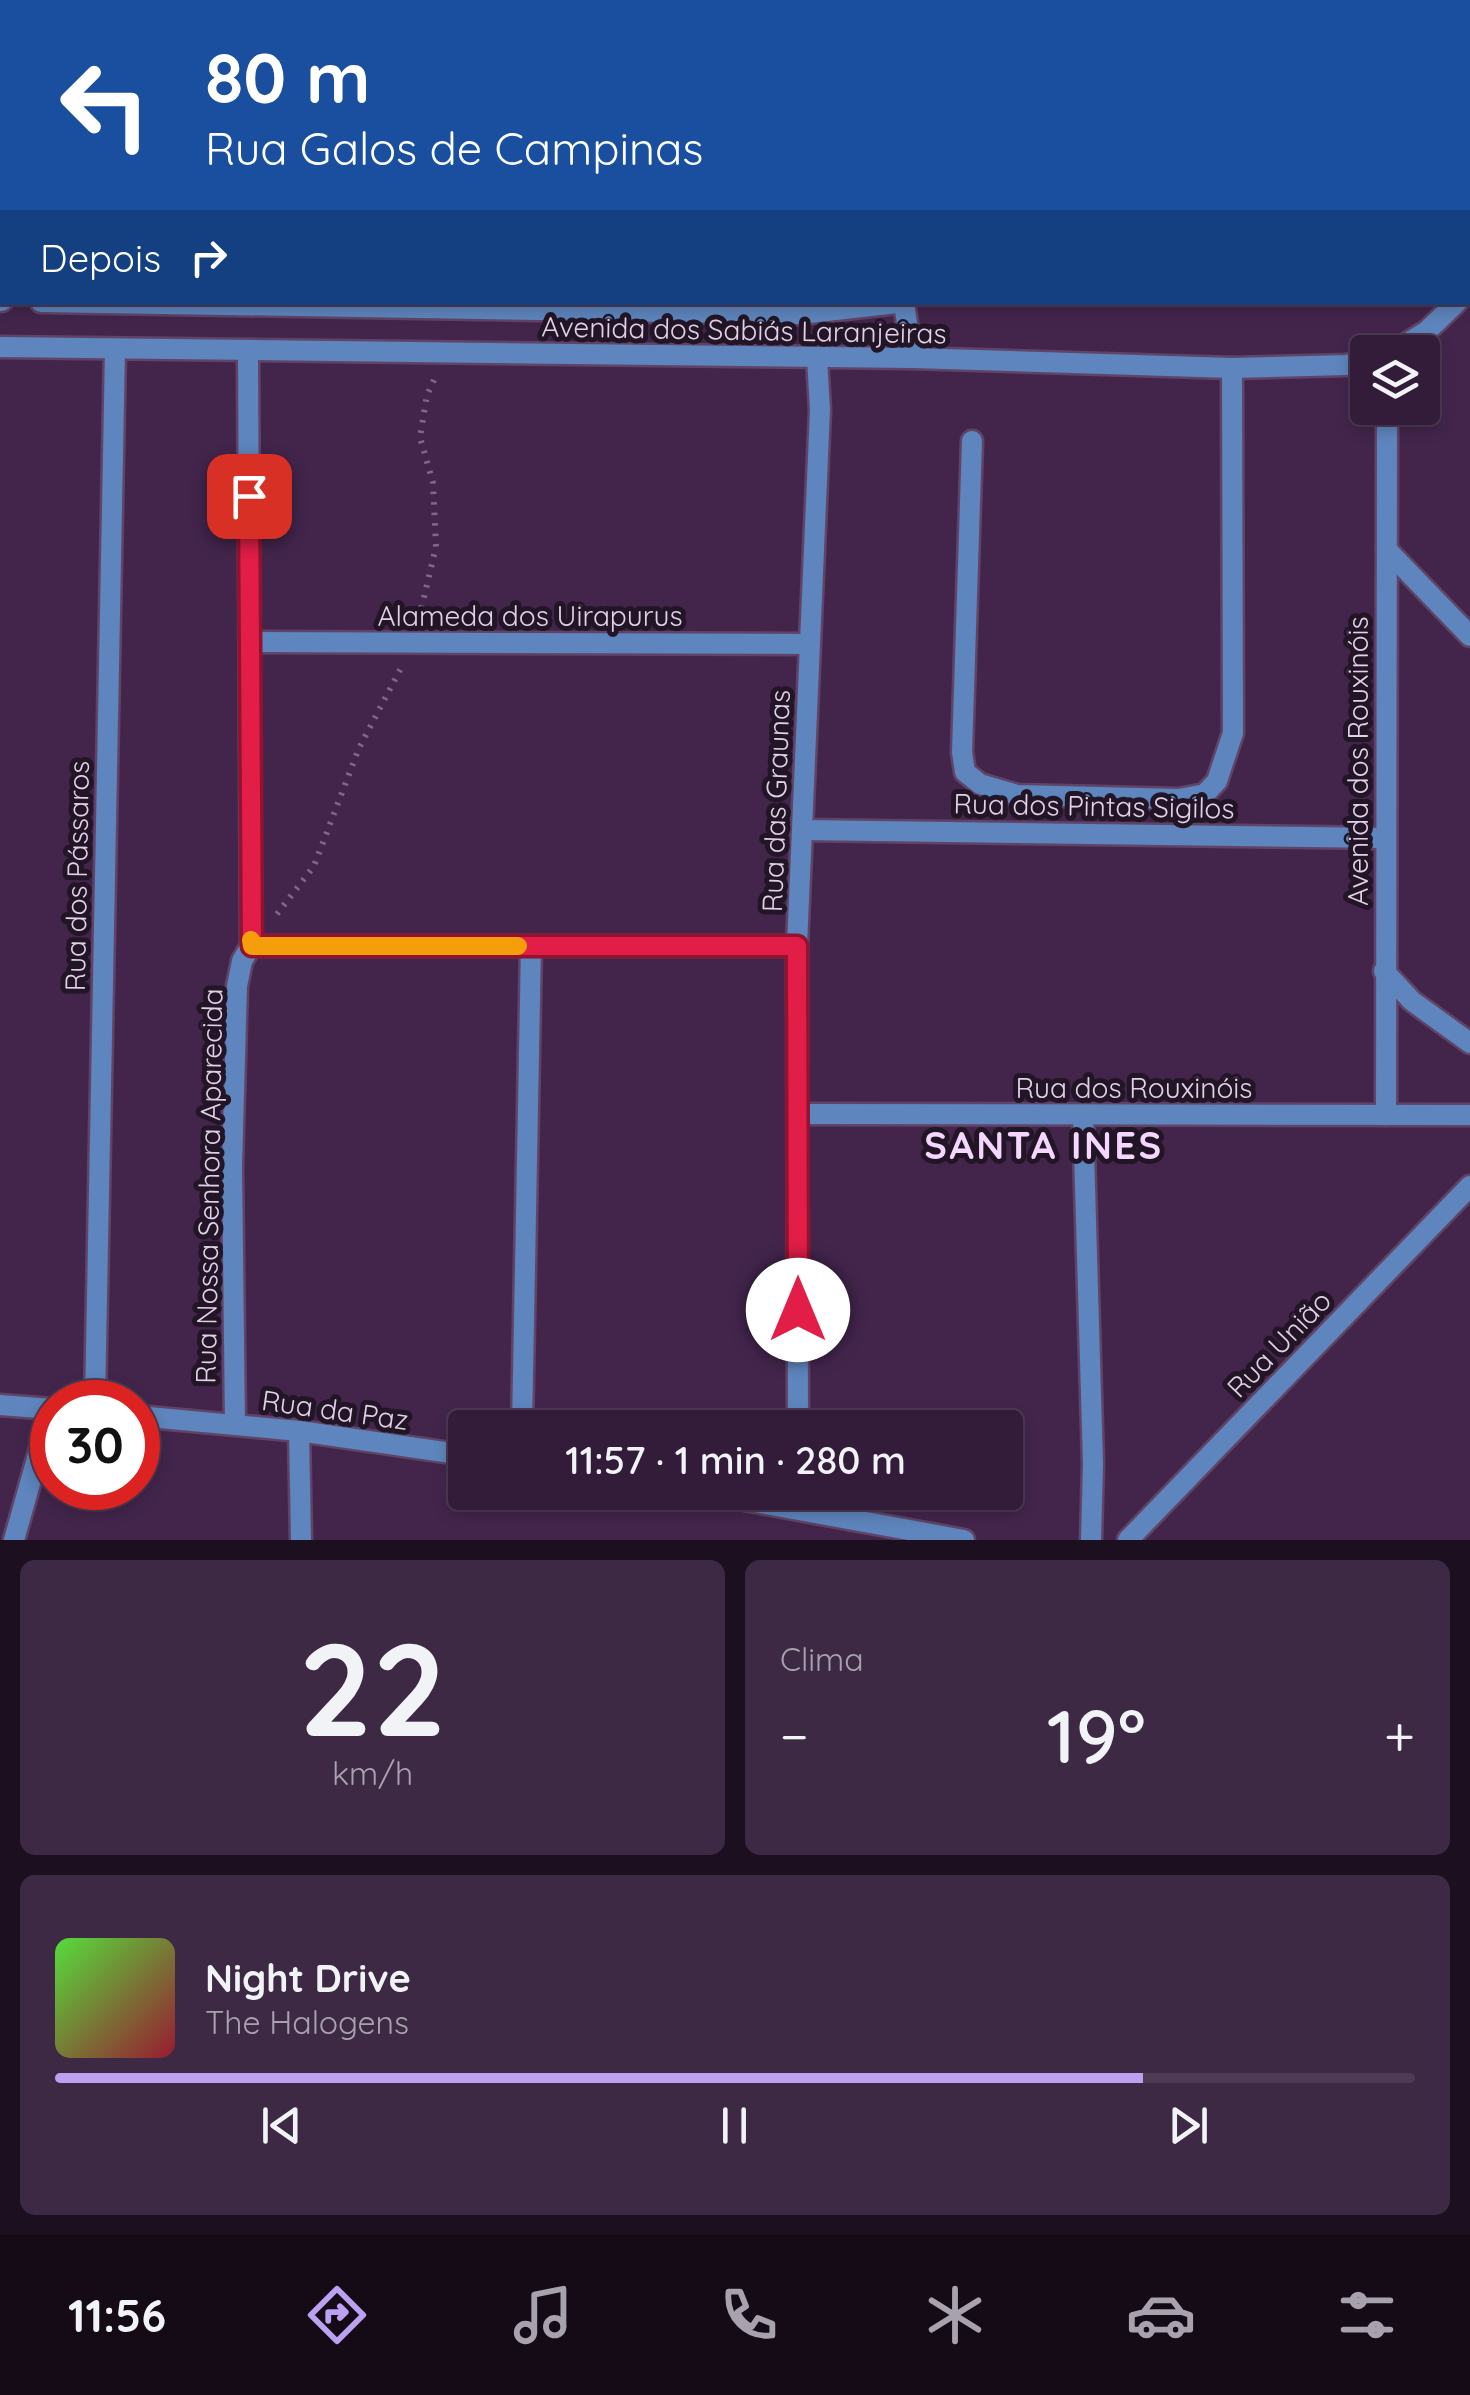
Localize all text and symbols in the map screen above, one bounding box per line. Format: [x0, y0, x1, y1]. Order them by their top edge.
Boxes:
text: 80 m [205, 33, 370, 121]
icon: left [40, 40, 170, 170]
text: Rua Galos de Campinas [205, 120, 703, 176]
icon: right [181, 230, 236, 285]
text: Depois [40, 234, 161, 282]
street label: Avenida dos Sabiás Laranjeiras [541, 308, 947, 351]
map controls [1350, 335, 1440, 425]
button: layers [1350, 335, 1440, 425]
pin [207, 454, 292, 539]
icon: arrive [222, 469, 277, 524]
street label: Alameda dos Uirapurus [377, 598, 683, 633]
street label: Avenida dos Rouxinóis [1340, 616, 1375, 906]
street label: Rua das Graunas [754, 689, 797, 913]
street label: Rua dos Pássaros [57, 760, 96, 992]
street label: Rua dos Pintas Sigilos [953, 786, 1235, 825]
street label: Rua Nossa Senhora Aparecida [188, 988, 229, 1384]
street label: Rua dos Rouxinóis [1016, 1070, 1252, 1105]
district label: SANTA INES [924, 1121, 1164, 1169]
position arrow [746, 1258, 850, 1362]
street label: Rua União [1219, 1283, 1338, 1404]
speed limit sign: 30 [30, 1380, 160, 1510]
street label: Rua da Paz [260, 1382, 411, 1437]
text: 11:57 · 1 min · 280 m [565, 1436, 906, 1484]
text: 22 [299, 1606, 446, 1769]
text: Clima [780, 1639, 864, 1679]
text: 19° [1047, 1688, 1146, 1782]
text: − [780, 1701, 809, 1770]
text: + [1384, 1701, 1415, 1770]
text: km/h [332, 1753, 413, 1793]
text: Night Drive [205, 1954, 411, 2002]
text: The Halogens [205, 2002, 409, 2042]
icon: previous [254, 2098, 309, 2153]
icon: pause [707, 2098, 762, 2153]
icon: next [1161, 2098, 1216, 2153]
icon: directions [302, 2280, 372, 2350]
icon: music [508, 2280, 578, 2350]
icon: phone [714, 2280, 784, 2350]
icon: climate [920, 2280, 990, 2350]
icon: car [1126, 2280, 1196, 2350]
icon: filters [1332, 2280, 1402, 2350]
text: 11:56 [68, 2287, 166, 2343]

